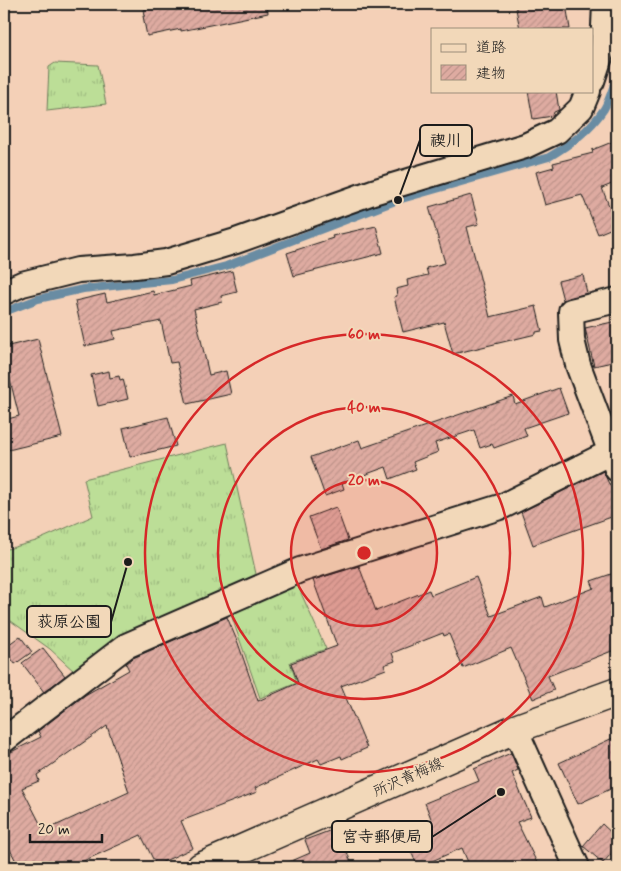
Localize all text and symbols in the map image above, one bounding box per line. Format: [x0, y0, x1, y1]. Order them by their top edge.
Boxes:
legend [431, 28, 594, 92]
text: 道路 [476, 38, 506, 58]
text: 建物 [476, 64, 506, 84]
callout: 禊川 [420, 125, 472, 156]
text: 禊川 [430, 131, 462, 152]
text: 60 m [348, 325, 380, 345]
text: 40 m [347, 398, 381, 418]
text: 20 m [348, 471, 380, 491]
centre of rings [355, 544, 373, 562]
callout: 荻原公園 [27, 606, 111, 637]
text: 荻原公園 [37, 612, 101, 633]
street label: 所沢青梅線 [370, 754, 447, 802]
scale bar [30, 811, 102, 843]
text: 20 m [38, 820, 70, 840]
callout: 宮寺郵便局 [332, 821, 432, 852]
text: 宮寺郵便局 [342, 827, 422, 848]

